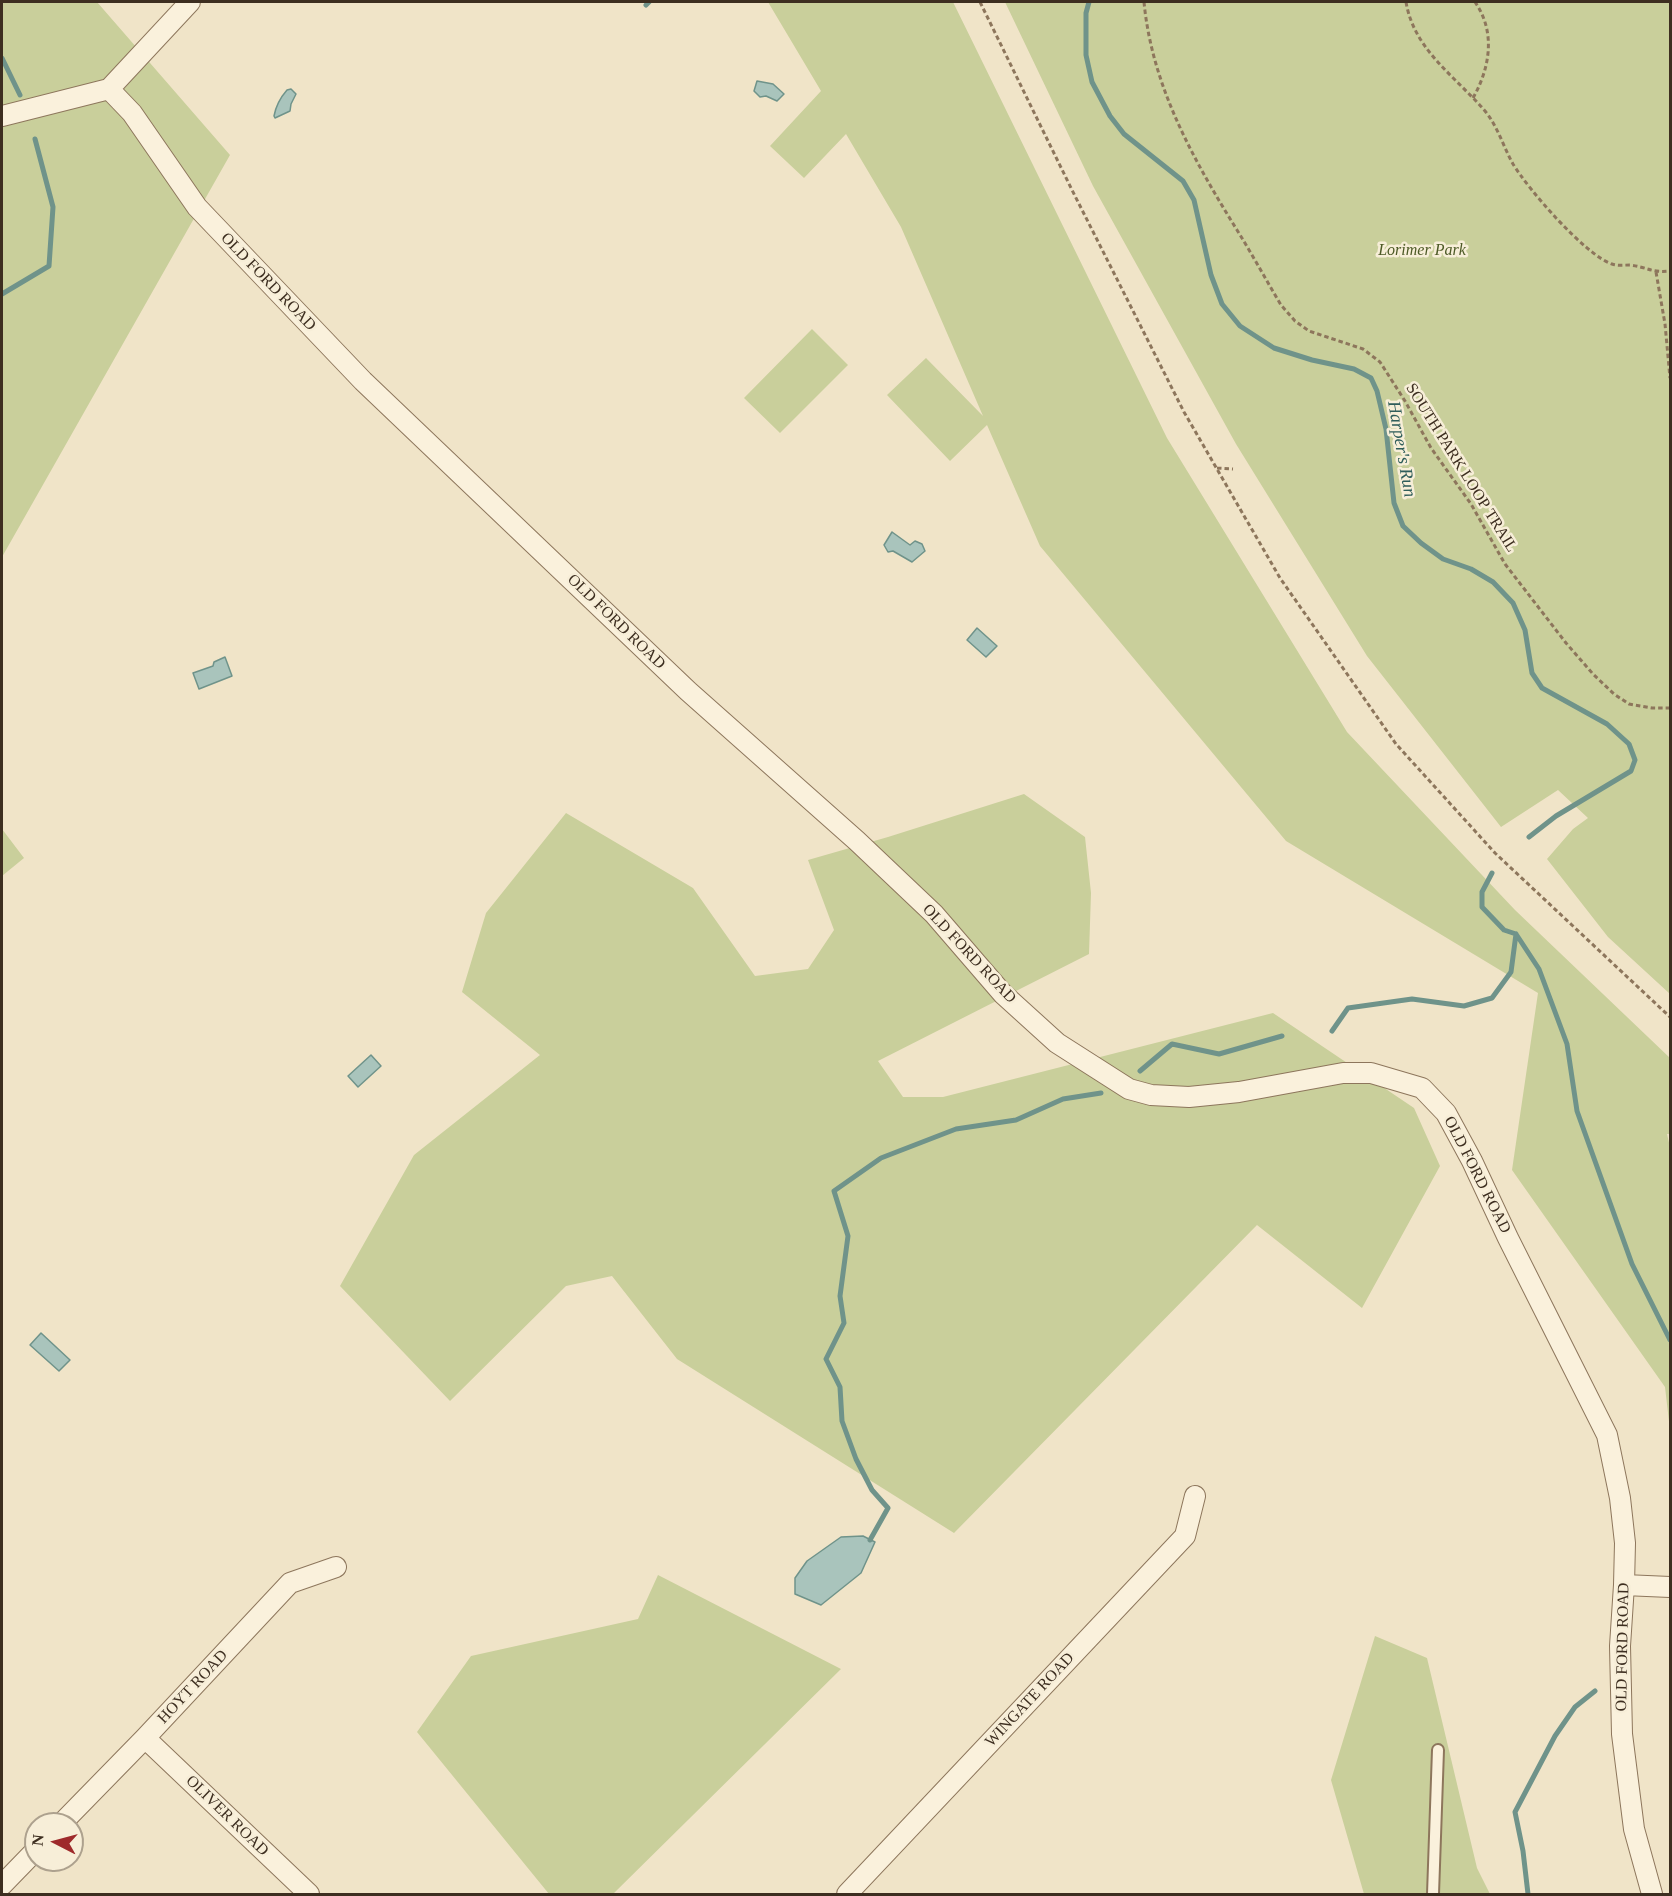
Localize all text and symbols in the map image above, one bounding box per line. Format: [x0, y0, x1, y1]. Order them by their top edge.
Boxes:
street label: OLD FORD ROAD [216, 229, 320, 335]
park label: Lorimer Park [1378, 241, 1466, 261]
street label: SOUTH PARK LOOP TRAIL [1401, 380, 1521, 556]
water label: Harper's Run [1382, 399, 1420, 499]
street label: OLD FORD ROAD [563, 570, 669, 674]
street label: OLD FORD ROAD [918, 900, 1020, 1008]
street label: OLD FORD ROAD [1439, 1113, 1515, 1237]
street label: OLD FORD ROAD [1612, 1582, 1634, 1712]
street label: HOYT ROAD [154, 1646, 232, 1728]
street label: WINGATE ROAD [981, 1649, 1079, 1751]
street label: OLIVER ROAD [181, 1772, 273, 1860]
north arrow [24, 1812, 84, 1872]
text: N [29, 1834, 47, 1847]

